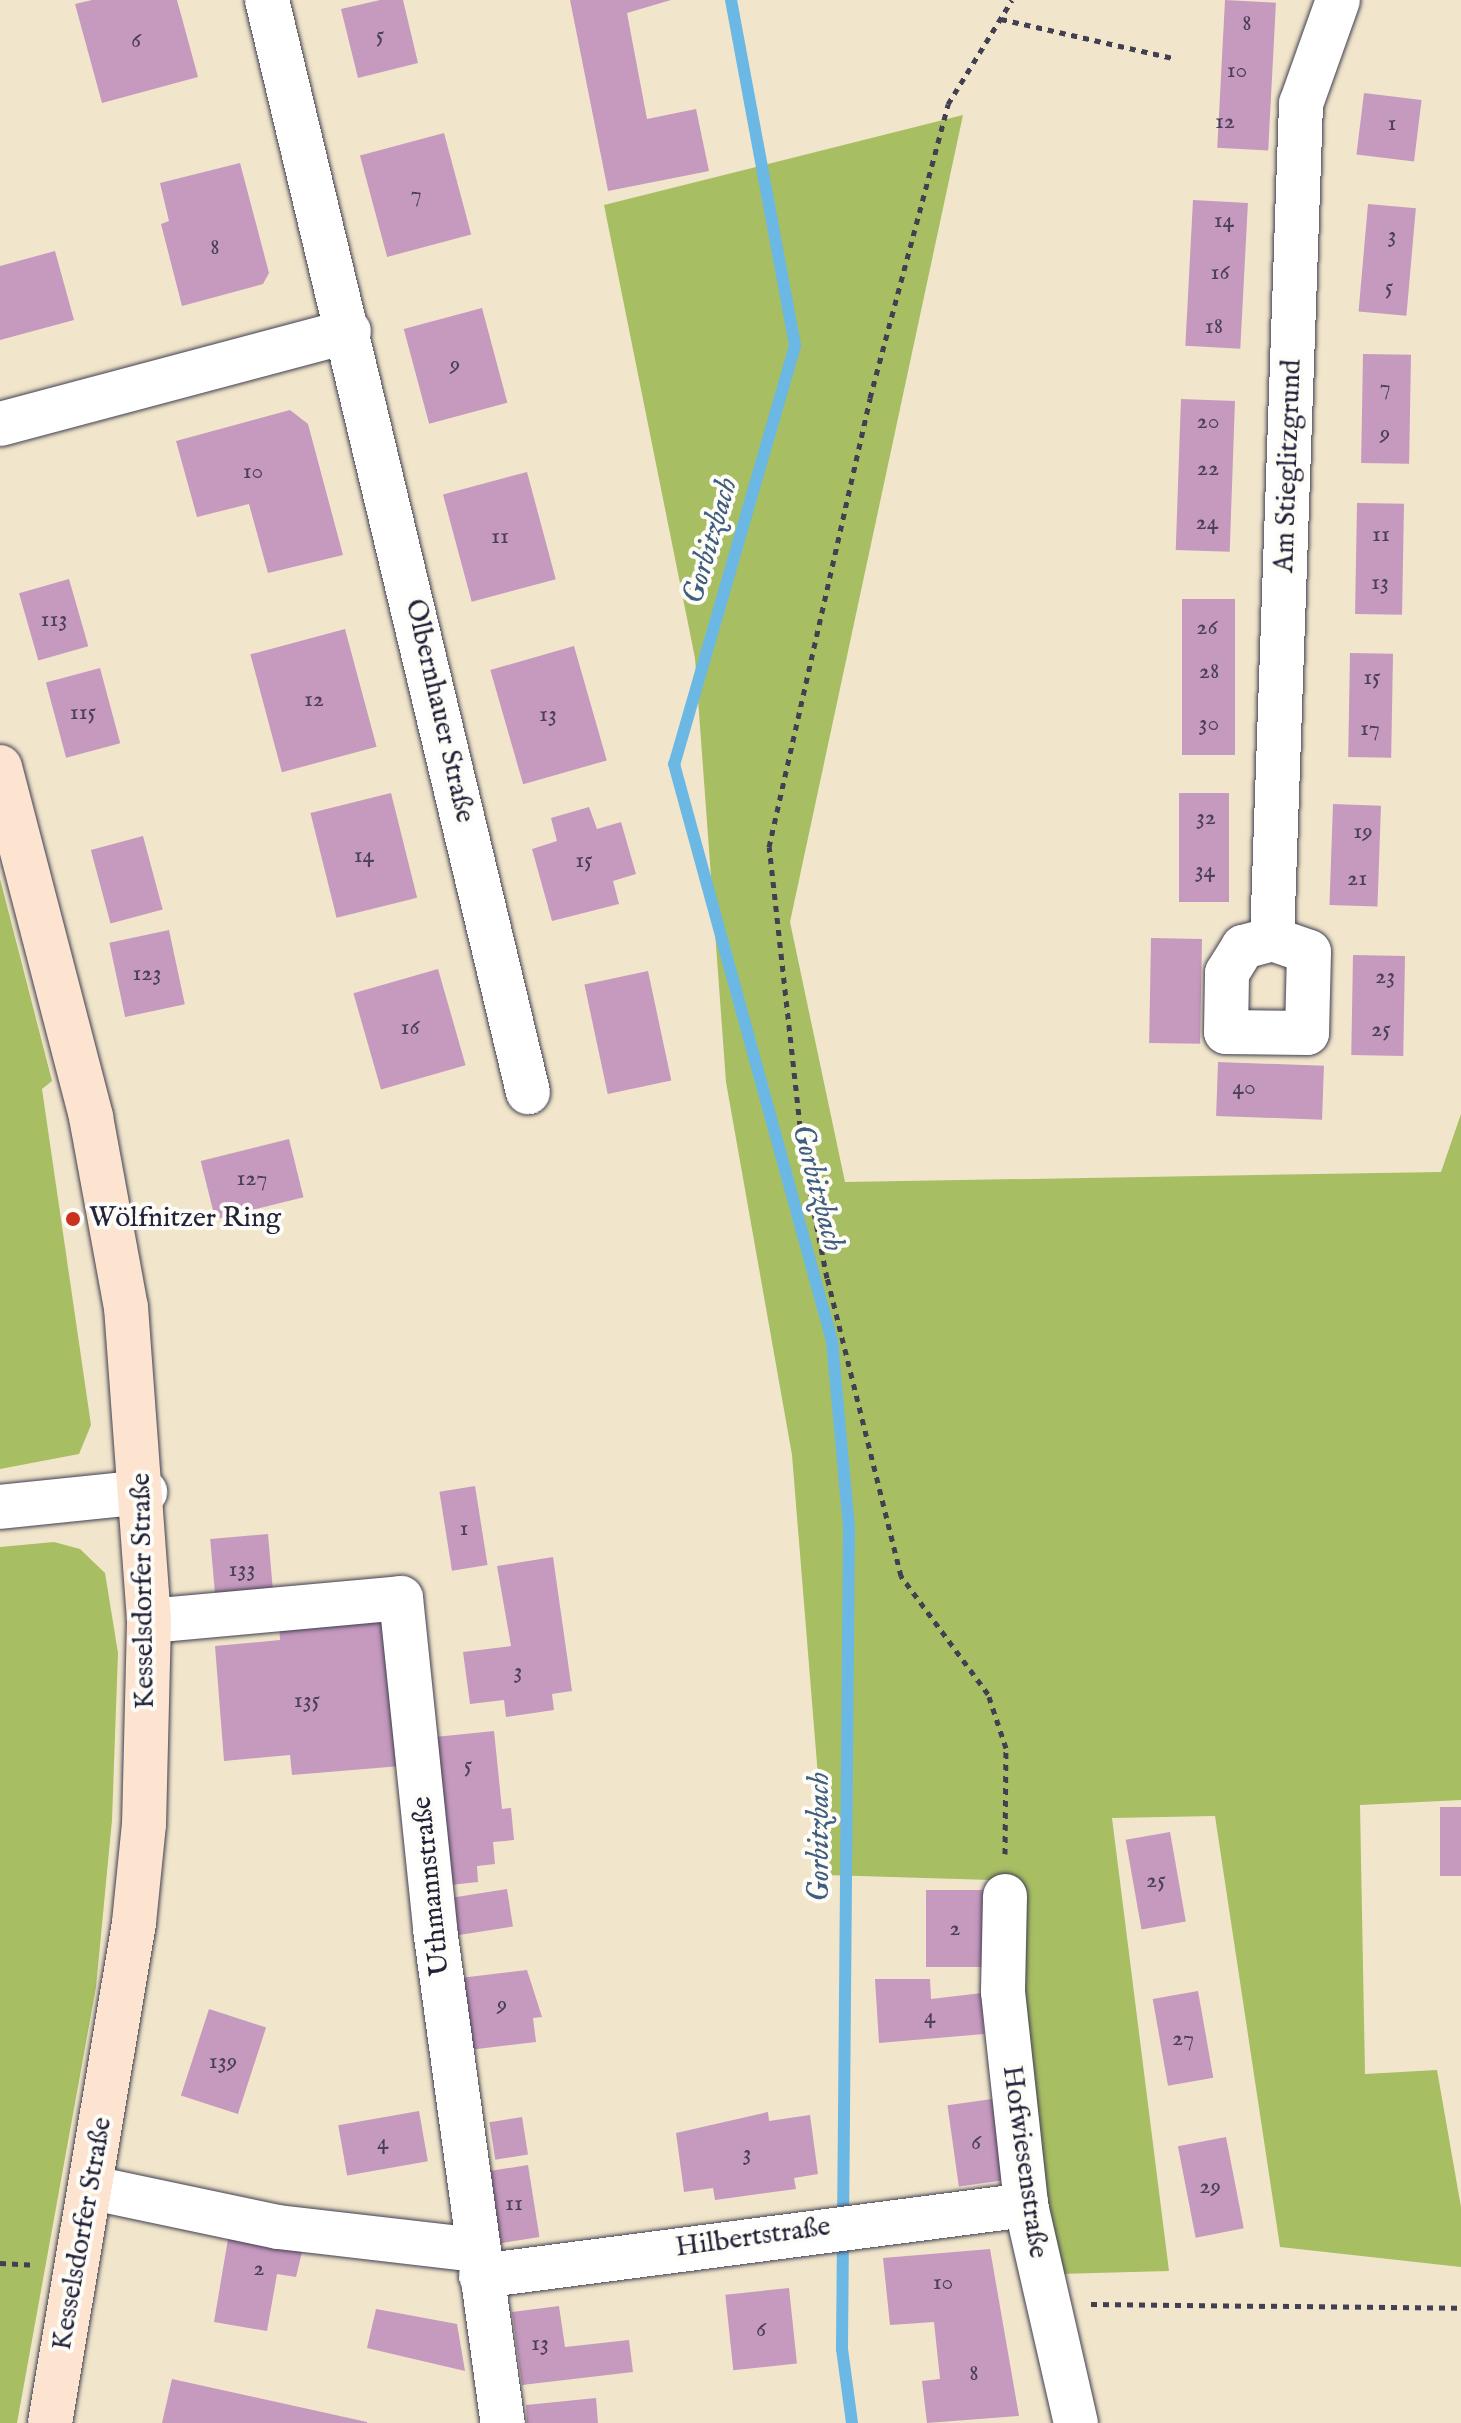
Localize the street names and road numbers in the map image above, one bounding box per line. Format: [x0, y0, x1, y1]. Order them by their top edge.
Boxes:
street label: Am Stieglitzgrund [1268, 359, 1310, 573]
street label: Olbernhauer Straße [397, 596, 481, 826]
street label: Kesselsdorfer Straße [125, 1473, 163, 1709]
street label: Uthmannstraße [406, 1795, 458, 1977]
street label: Hofwiesenstraße [994, 2064, 1054, 2260]
street label: Kesselsdorfer Straße [46, 2115, 120, 2353]
street label: Hilbertstraße [673, 2211, 833, 2265]

